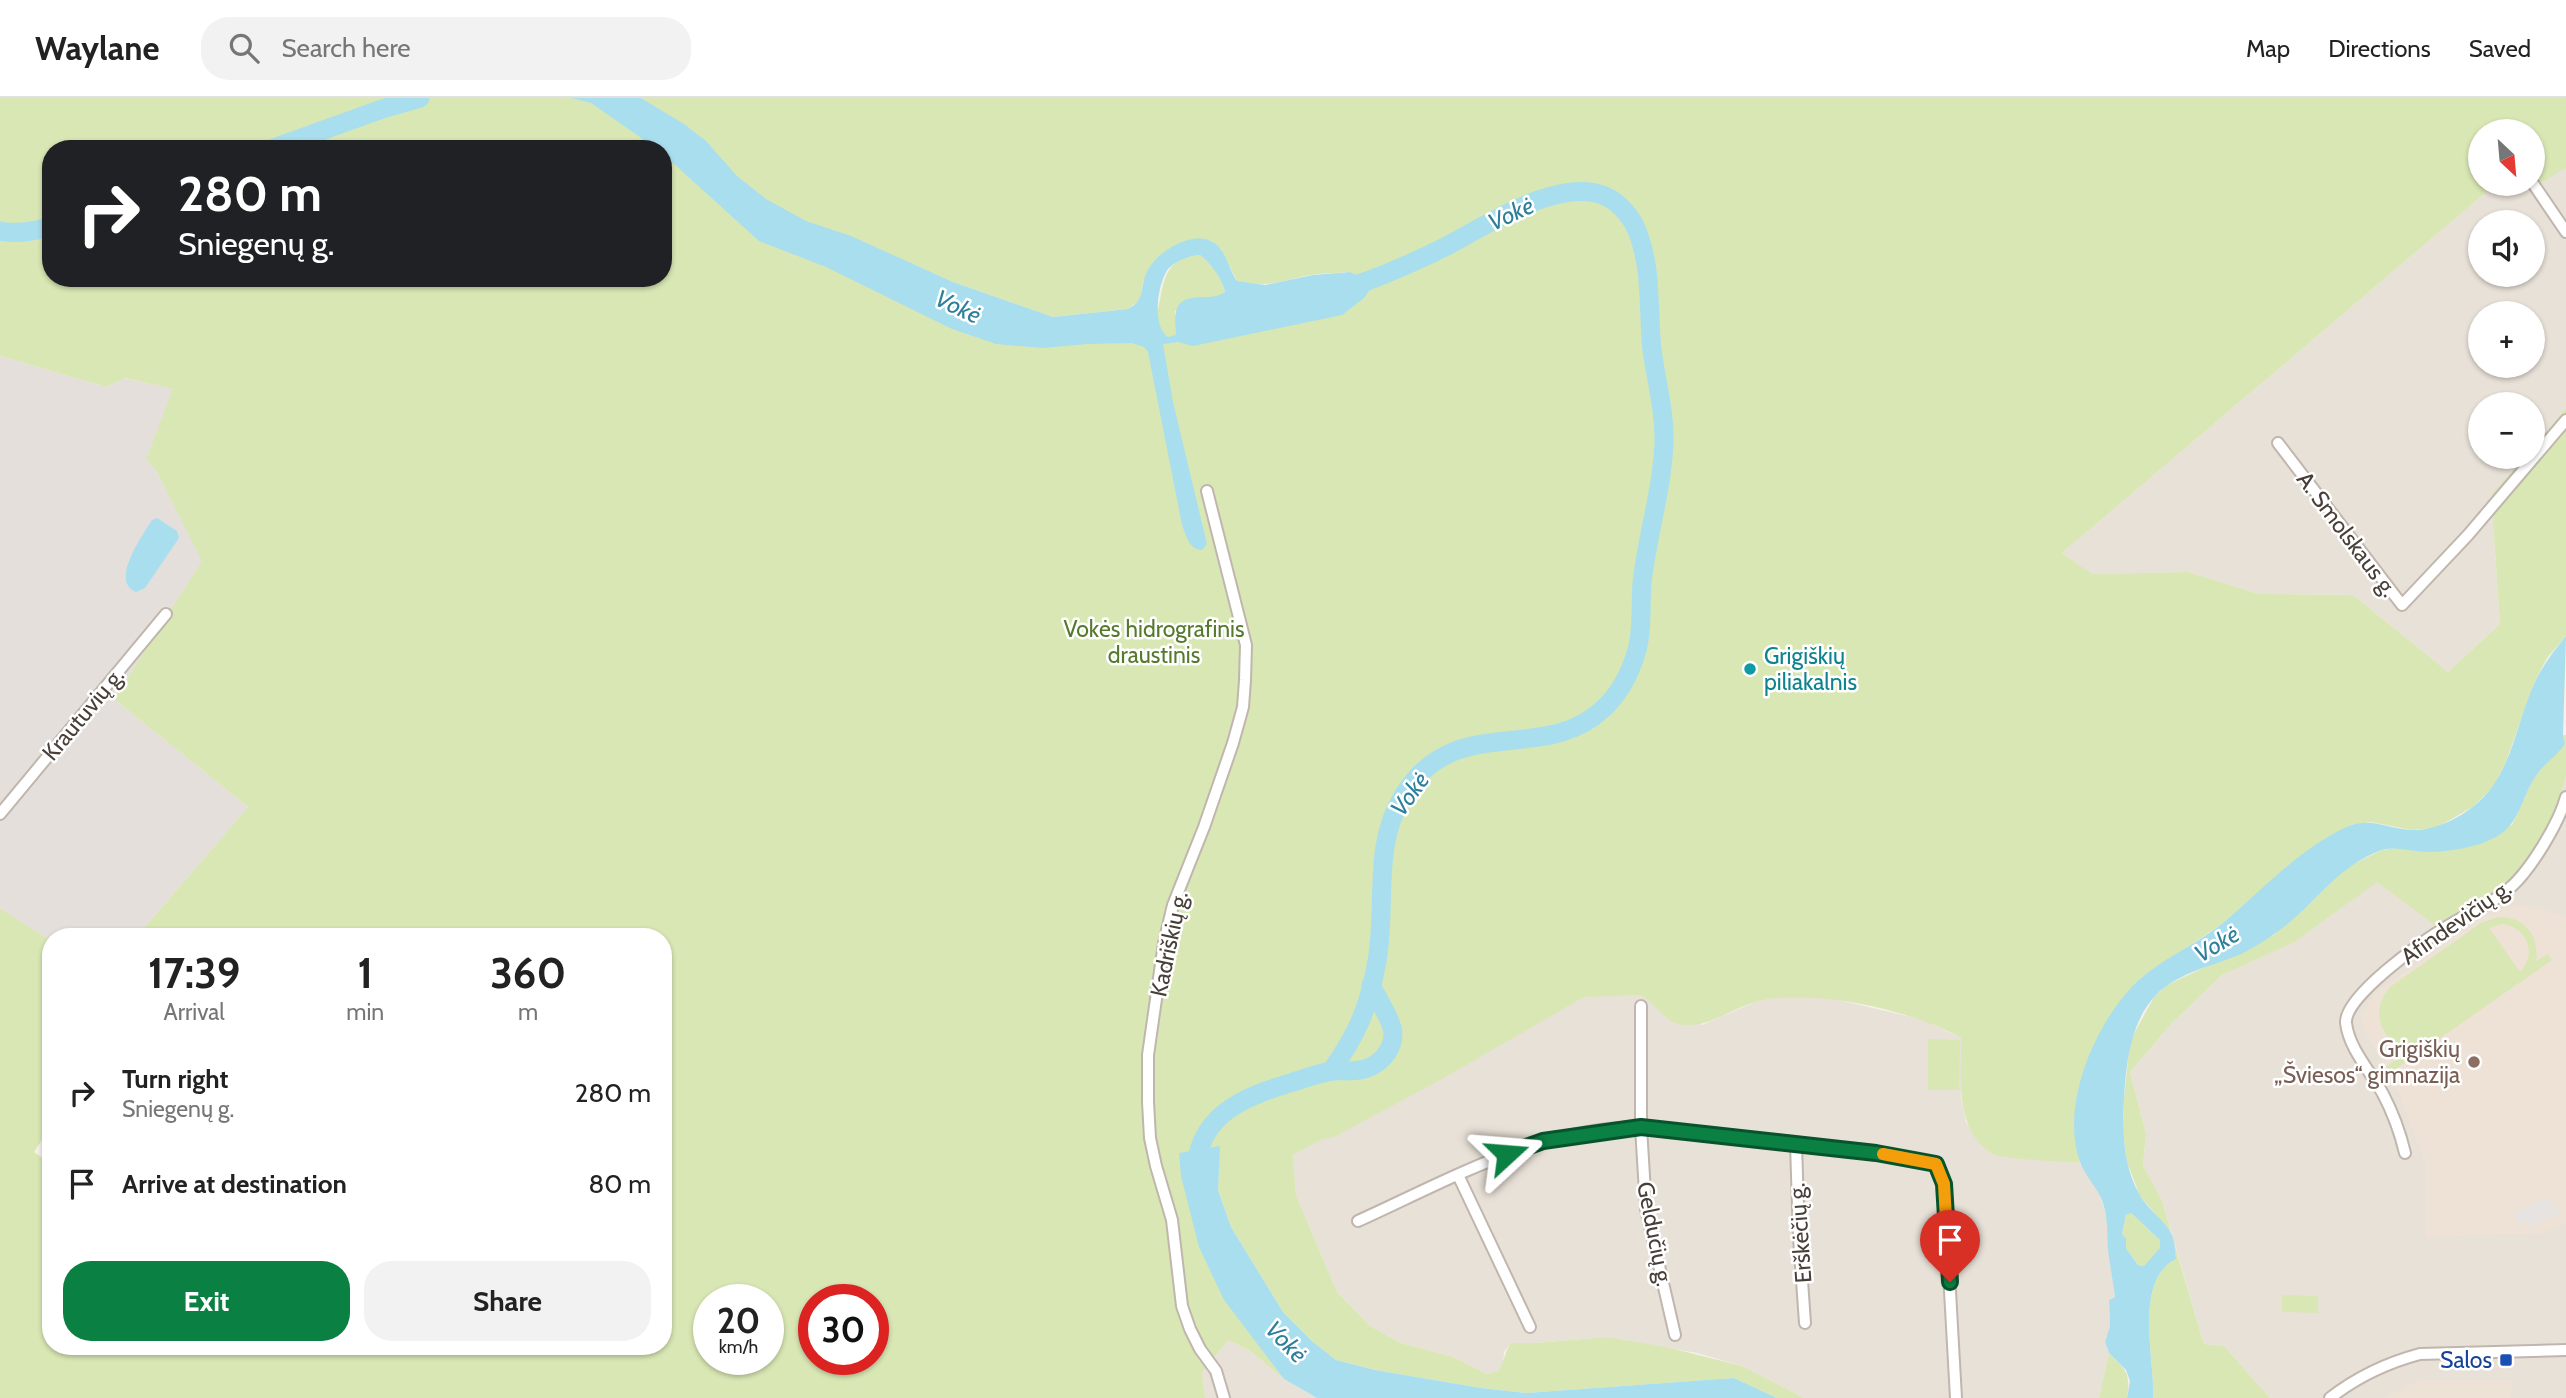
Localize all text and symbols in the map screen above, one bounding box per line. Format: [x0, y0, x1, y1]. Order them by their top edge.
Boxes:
search box [201, 17, 691, 80]
text: Waylane [35, 28, 159, 68]
icon: search [225, 29, 263, 67]
text: Search here [281, 32, 411, 64]
text: Map [2246, 34, 2290, 63]
text: Directions [2328, 34, 2431, 63]
text: Saved [2469, 34, 2531, 63]
north arrow [2468, 119, 2544, 196]
map controls [2468, 119, 2545, 469]
text: 280 m [178, 164, 322, 223]
icon: right [63, 168, 154, 259]
water label: Vokė [1483, 190, 1538, 237]
button: sound [2468, 210, 2545, 287]
text: Sniegenų g. [178, 224, 334, 263]
water label: Vokė [931, 284, 986, 330]
button: + [2468, 301, 2545, 378]
button: − [2468, 392, 2545, 469]
street label: A. Smolskaus g. [2291, 466, 2403, 602]
park label: Vokės hidrografinis draustinis [1063, 615, 1245, 669]
place label: Grigiškių piliakalnis [1764, 642, 1857, 696]
marker: Grigiškių piliakalnis [1742, 661, 1758, 677]
street label: Krautuvių g. [36, 662, 130, 766]
water label: Vokė [1384, 766, 1435, 821]
street label: Afindevičių g. [2395, 874, 2517, 970]
street label: Kadriškių g. [1144, 889, 1194, 999]
water label: Vokė [2189, 919, 2244, 968]
text: 17:39 [148, 947, 240, 999]
text: 1 [358, 947, 373, 999]
text: 360 [490, 947, 566, 999]
text: Arrival [164, 998, 225, 1026]
text: min [346, 998, 384, 1026]
text: m [518, 998, 538, 1026]
place label: Grigiškių „Šviesos“ gimnazija [2275, 1035, 2460, 1089]
marker: Grigiškių „Šviesos“ gimnazija [2466, 1054, 2482, 1070]
text: Turn right [122, 1063, 228, 1095]
icon: right [63, 1074, 101, 1112]
text: 280 m [575, 1077, 651, 1109]
text: Sniegenų g. [122, 1095, 234, 1123]
position arrow [1470, 1117, 1544, 1191]
icon: arrive [63, 1165, 101, 1203]
text: Arrive at destination [122, 1168, 347, 1200]
text: 80 m [588, 1168, 651, 1200]
street label: Geldučių g. [1631, 1179, 1679, 1289]
street label: Erškėčių g. [1783, 1182, 1817, 1284]
pin [1920, 1210, 1980, 1282]
icon: arrive [1931, 1221, 1969, 1259]
button: Exit [63, 1261, 350, 1341]
button: Share [364, 1261, 651, 1341]
speed limit sign: 30 [798, 1284, 889, 1375]
text: 20 [717, 1299, 760, 1342]
water label: Vokė [1260, 1315, 1313, 1369]
text: km/h [719, 1336, 758, 1358]
place label: Salos [2440, 1346, 2492, 1374]
marker: Salos [2498, 1352, 2514, 1368]

